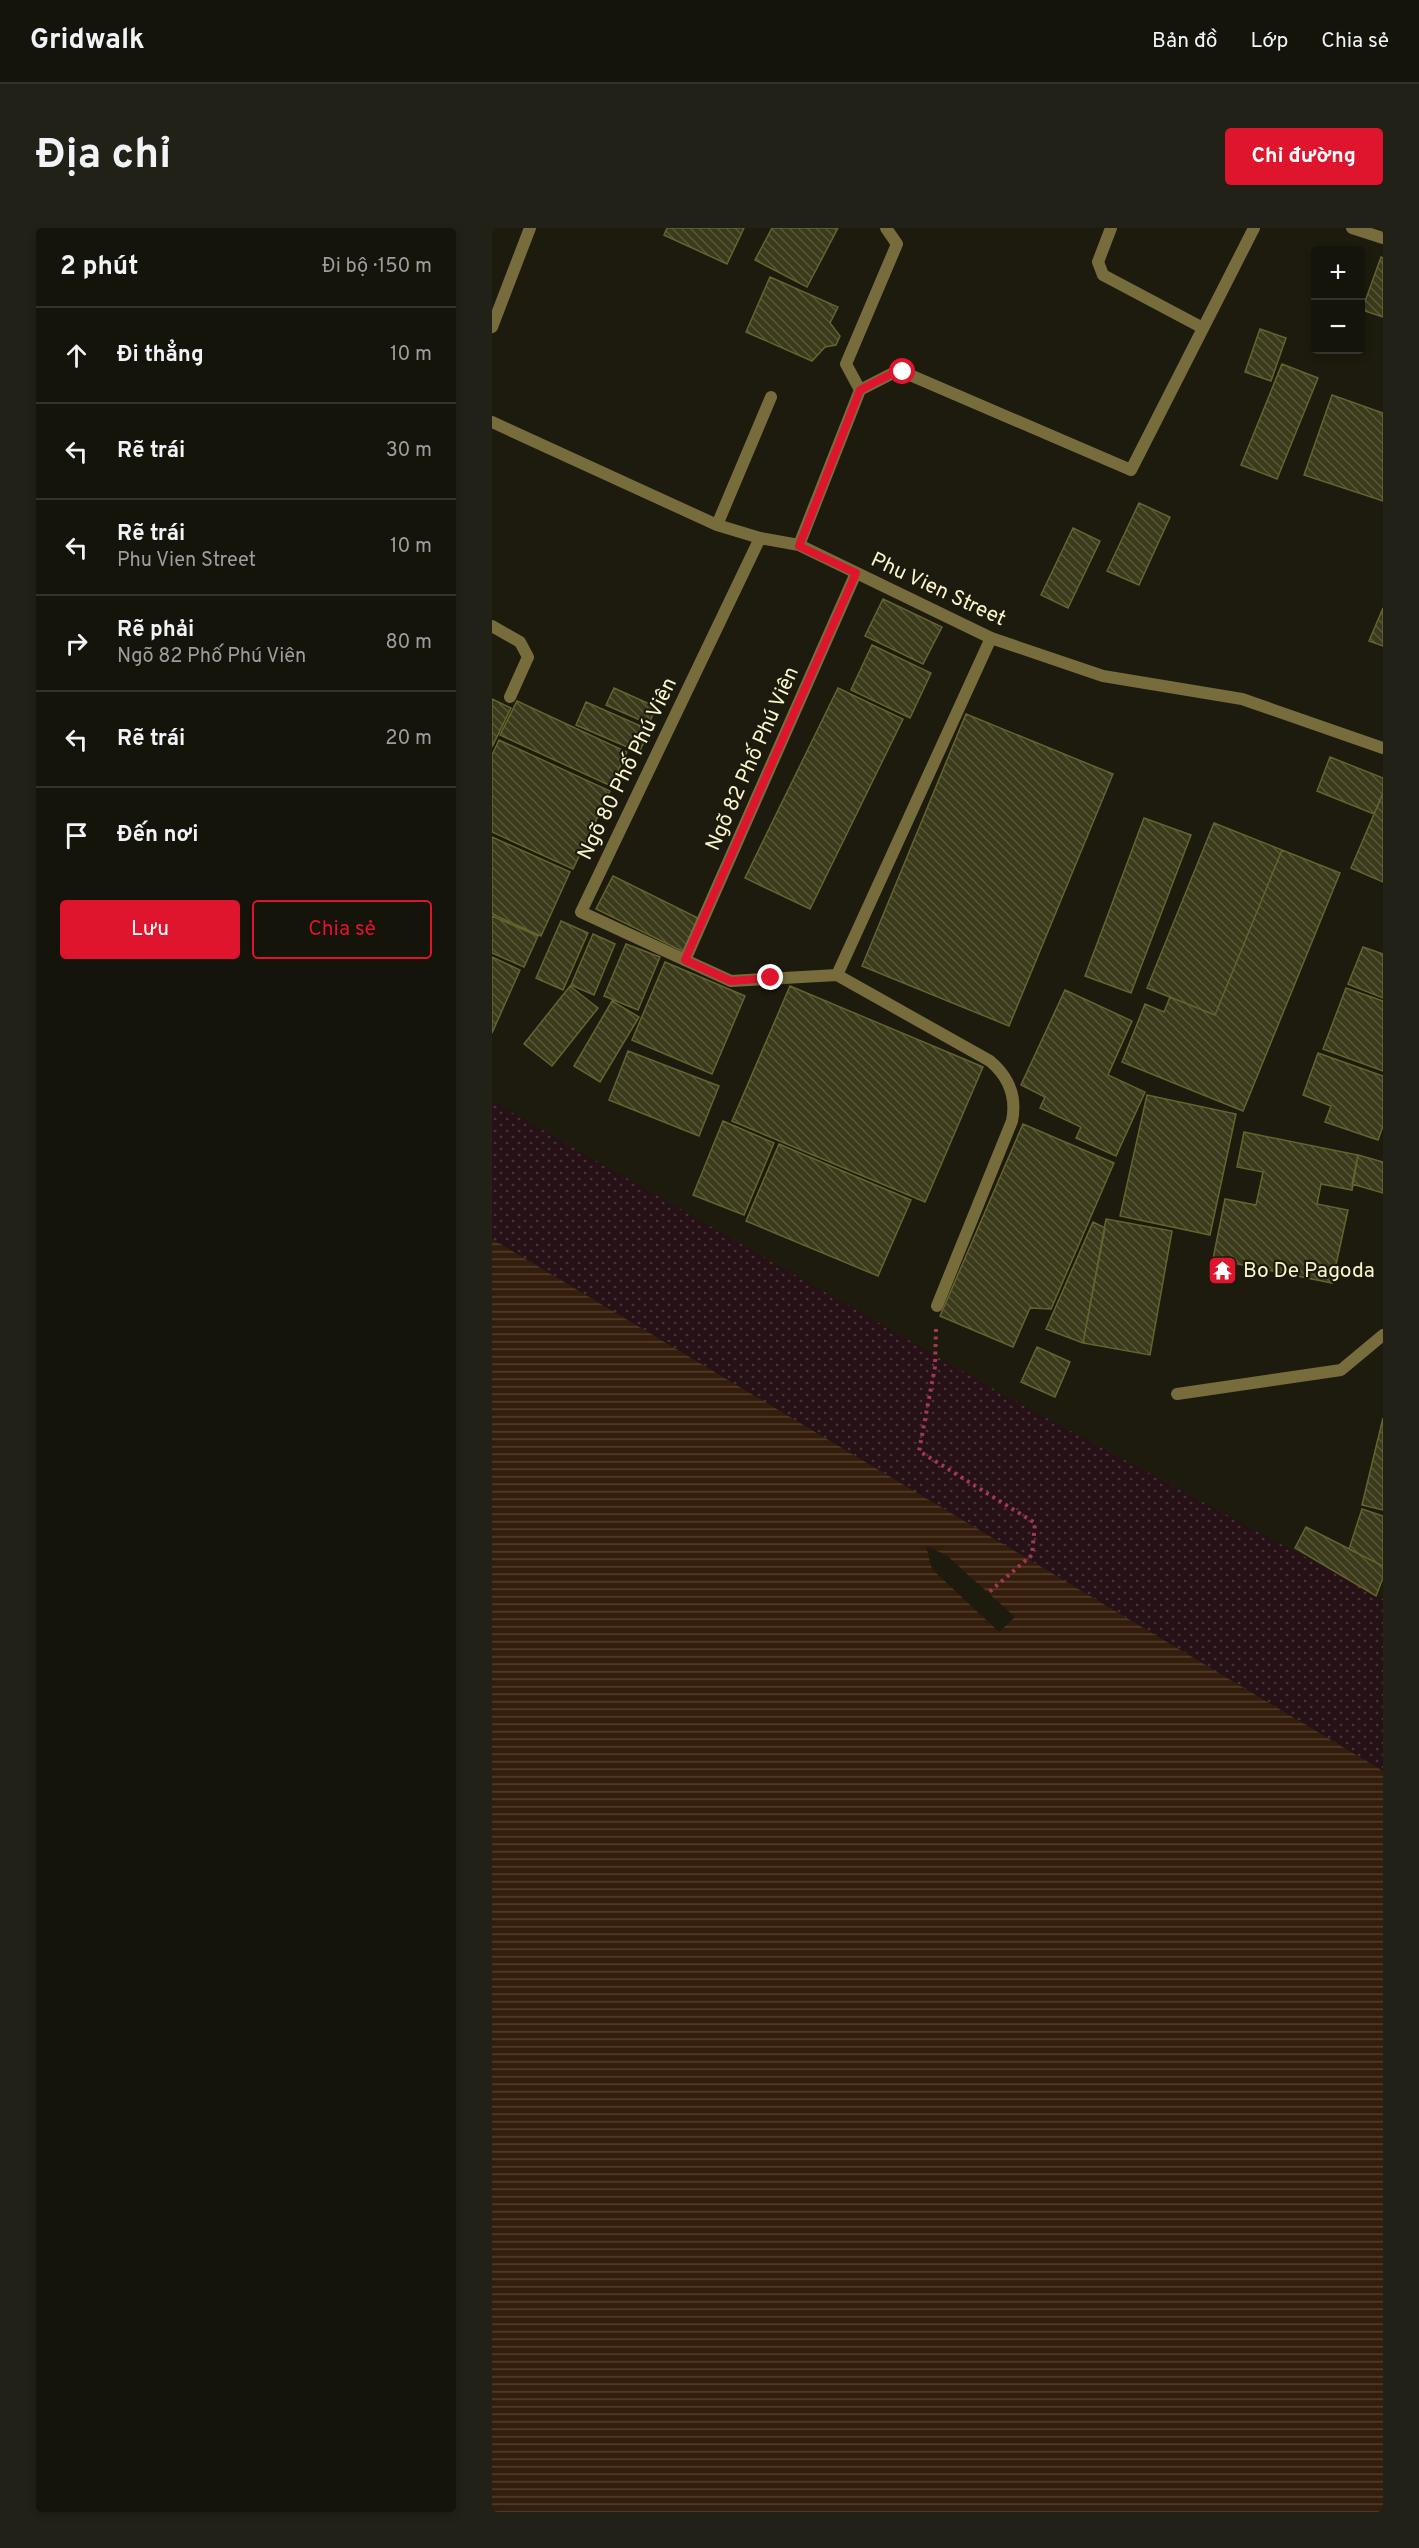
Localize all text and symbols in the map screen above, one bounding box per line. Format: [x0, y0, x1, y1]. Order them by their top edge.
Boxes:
text: Gridwalk [30, 23, 145, 59]
text: Bản đồ [1152, 28, 1218, 55]
text: Lớp [1251, 28, 1288, 55]
text: Chia sẻ [1321, 28, 1389, 55]
button: Chỉ đường [1225, 128, 1383, 185]
text: Địa chỉ [36, 130, 171, 183]
map controls [1311, 246, 1365, 354]
button: + [1311, 246, 1365, 300]
text: 2 phút [60, 251, 138, 284]
text: Đi bộ · 150 m [322, 254, 432, 280]
button: − [1311, 300, 1365, 354]
icon: ahead [60, 339, 93, 372]
text: Đi thẳng [117, 342, 204, 369]
text: 10 m [390, 342, 432, 368]
route start [889, 358, 915, 384]
icon: left [60, 435, 93, 468]
text: Rẽ trái [117, 438, 185, 465]
text: 30 m [386, 438, 432, 464]
text: Rẽ trái [117, 521, 185, 548]
icon: left [60, 531, 93, 564]
text: 10 m [390, 534, 432, 560]
street label: Phu Vien Street [866, 547, 1010, 633]
text: Phu Vien Street [117, 548, 256, 574]
text: Rẽ phải [117, 617, 194, 644]
icon: right [60, 627, 93, 660]
text: 80 m [386, 630, 432, 656]
text: Ngõ 82 Phố Phú Viên [117, 644, 306, 670]
street label: Ngõ 82 Phố Phú Viên [700, 663, 806, 855]
street label: Ngõ 80 Phố Phú Viên [572, 673, 684, 865]
icon: left [60, 723, 93, 756]
text: Rẽ trái [117, 726, 185, 753]
text: 20 m [385, 726, 432, 752]
icon: arrive [60, 819, 93, 852]
text: Đến nơi [117, 822, 198, 849]
button: Lưu [60, 900, 240, 959]
button: Chia sẻ [252, 900, 432, 959]
route end [757, 964, 783, 990]
temple icon: Bo De Pagoda [1206, 1255, 1238, 1287]
place label: Bo De Pagoda [1243, 1258, 1375, 1285]

